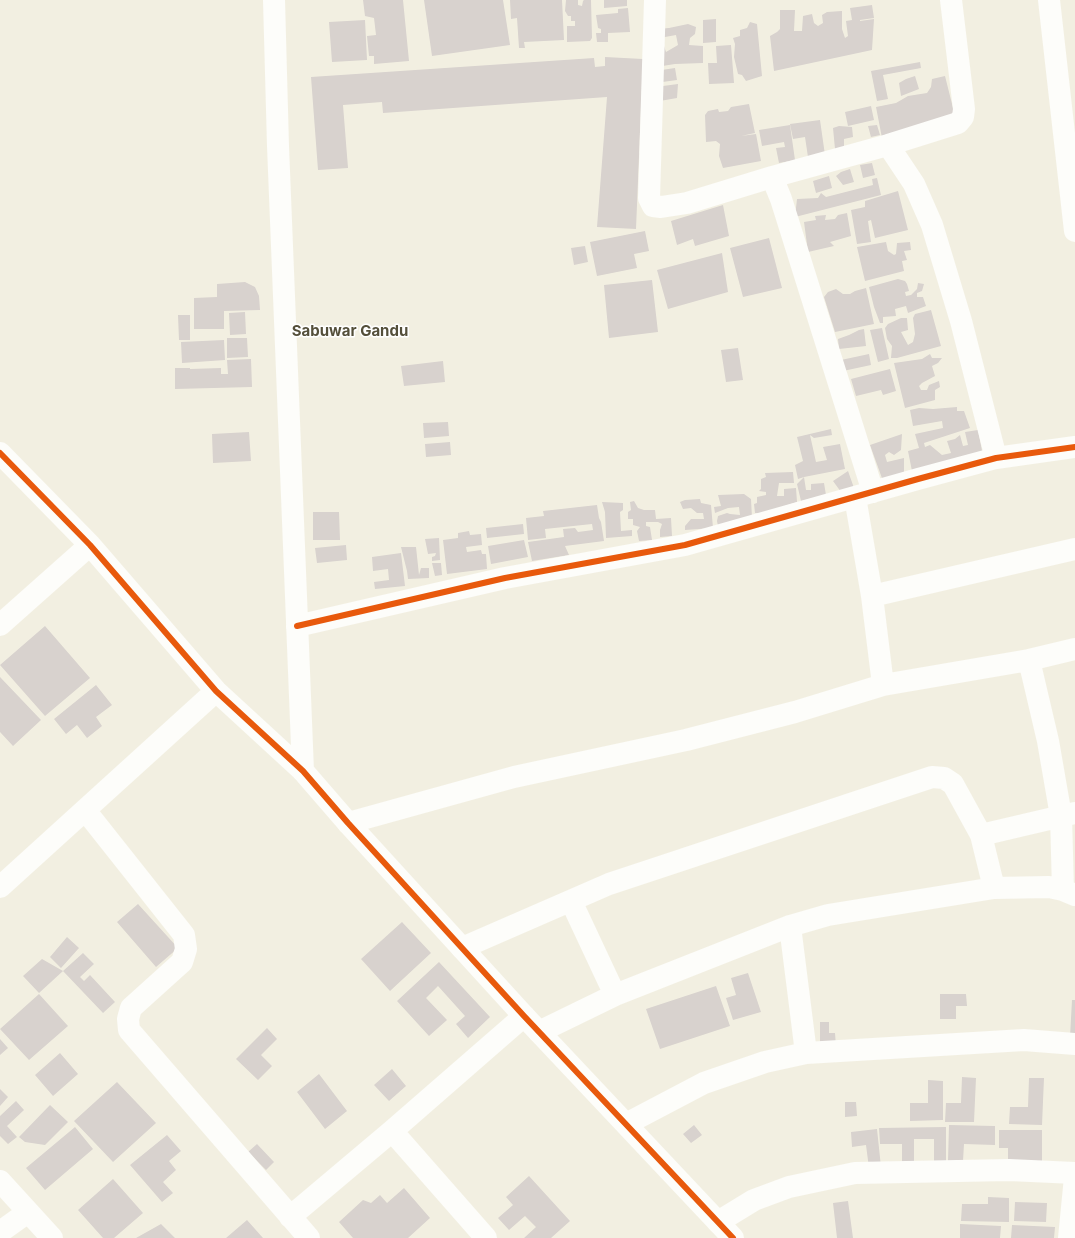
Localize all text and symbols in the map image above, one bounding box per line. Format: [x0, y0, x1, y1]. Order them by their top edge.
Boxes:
district label: Sabuwar Gandu [292, 322, 408, 340]

